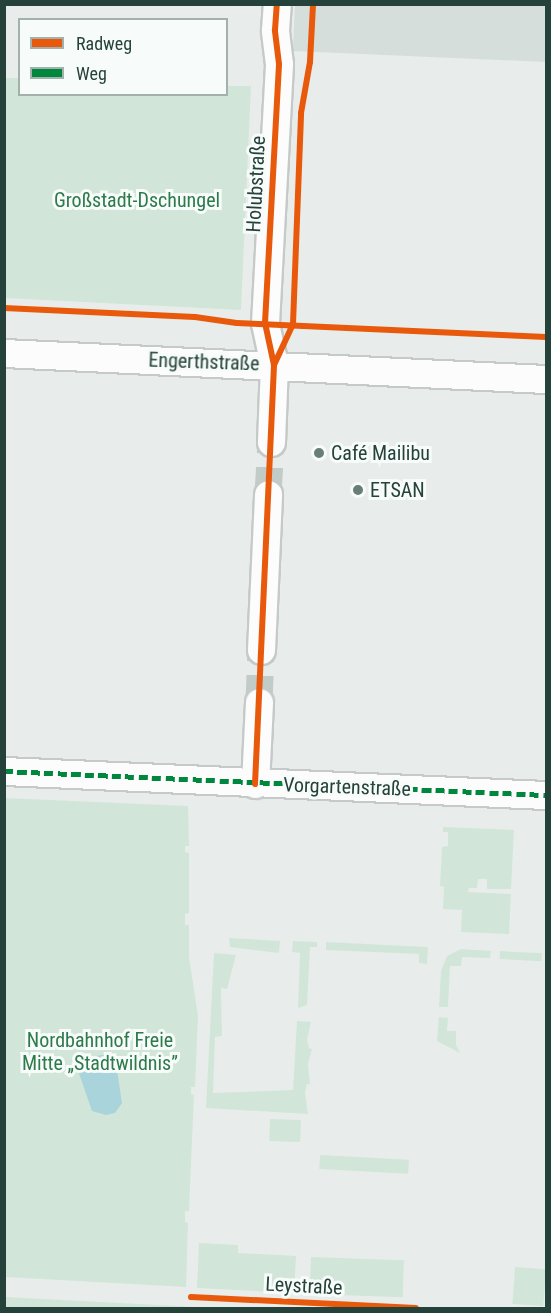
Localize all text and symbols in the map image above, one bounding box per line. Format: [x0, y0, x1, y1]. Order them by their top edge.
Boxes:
legend [18, 18, 228, 96]
text: Radweg [76, 33, 132, 54]
text: Weg [76, 63, 107, 84]
street label: Holubstraße [241, 135, 271, 233]
park label: Großstadt-Dschungel [54, 188, 220, 212]
street label: Engerthstraße [148, 348, 260, 376]
place label: Café Mailibu [331, 441, 430, 465]
marker: Café Mailibu [312, 446, 326, 460]
place label: ETSAN [370, 478, 425, 502]
marker: ETSAN [351, 483, 365, 497]
street label: Vorgartenstraße [283, 773, 411, 801]
park label: Nordbahnhof Freie Mitte „Stadtwildnis” [22, 1028, 178, 1075]
street label: Leystraße [265, 1272, 343, 1300]

